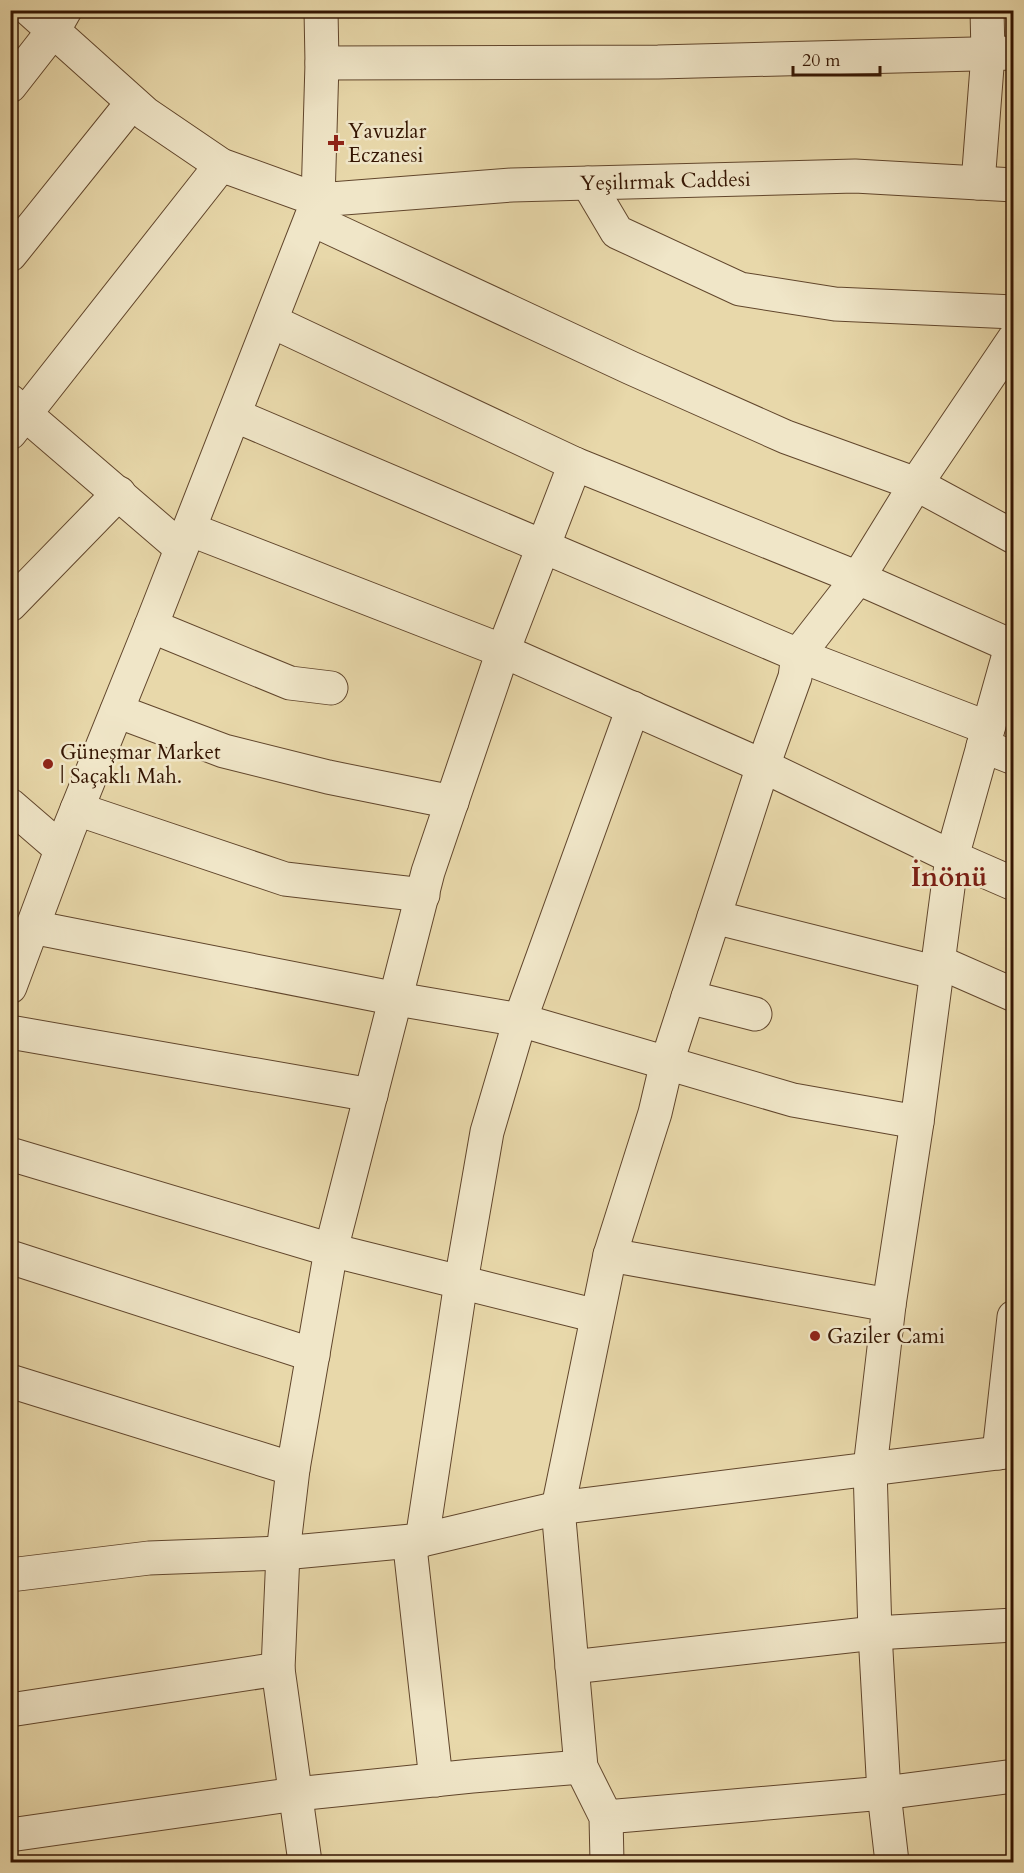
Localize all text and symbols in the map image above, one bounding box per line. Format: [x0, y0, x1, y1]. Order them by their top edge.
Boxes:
scale bar [793, 39, 880, 77]
text: 20 m [802, 48, 841, 73]
place label: Yavuzlar Eczanesi [348, 117, 427, 170]
marker: Yavuzlar Eczanesi [329, 136, 343, 150]
street label: Yeşilırmak Caddesi [580, 164, 751, 198]
place label: Güneşmar Market | Saçaklı Mah. [60, 738, 221, 791]
marker: Güneşmar Market | Saçaklı Mah. [41, 757, 55, 771]
district label: İnönü [911, 859, 988, 896]
place label: Gaziler Cami [827, 1322, 945, 1351]
marker: Gaziler Cami [808, 1329, 822, 1343]

